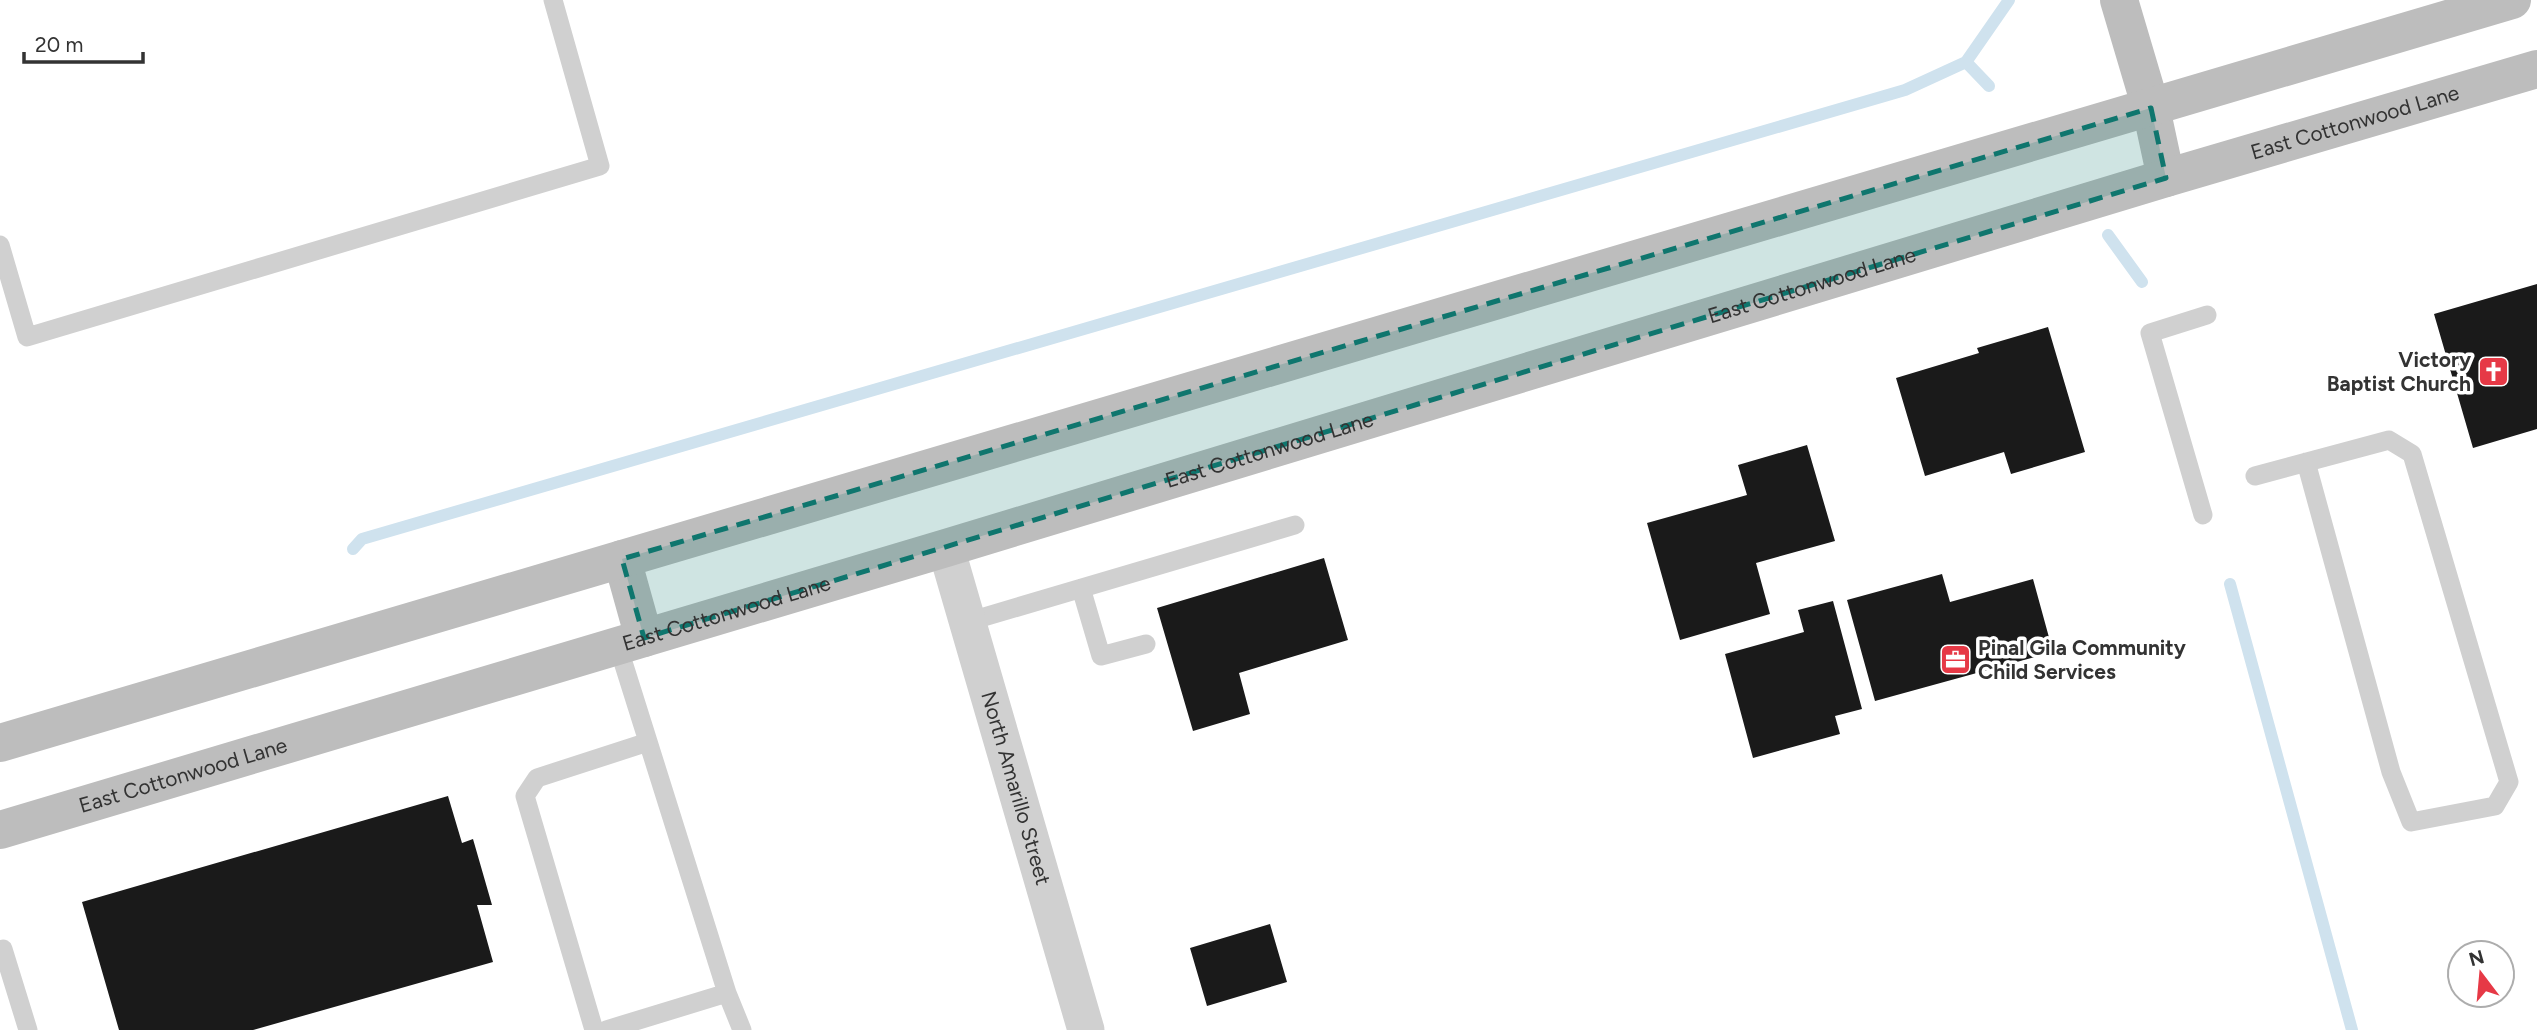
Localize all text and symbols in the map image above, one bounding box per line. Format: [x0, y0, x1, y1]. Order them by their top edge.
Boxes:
scale bar [24, 21, 144, 65]
text: 20 m [35, 32, 83, 57]
street label: East Cottonwood Lane [2248, 80, 2462, 164]
street label: East Cottonwood Lane [1705, 242, 1919, 328]
place label: Victory Baptist Church [2327, 347, 2472, 396]
church icon: Victory Baptist Church [2477, 355, 2511, 389]
street label: East Cottonwood Lane [1162, 406, 1376, 493]
street label: East Cottonwood Lane [619, 570, 833, 656]
place label: Pinal Gila Community Child Services [1978, 635, 2187, 684]
office icon: Pinal Gila Community Child Services [1938, 643, 1972, 677]
street label: North Amarillo Street [976, 688, 1056, 888]
street label: East Cottonwood Lane [76, 732, 290, 818]
north arrow [2446, 939, 2516, 1009]
text: N [2466, 945, 2487, 971]

